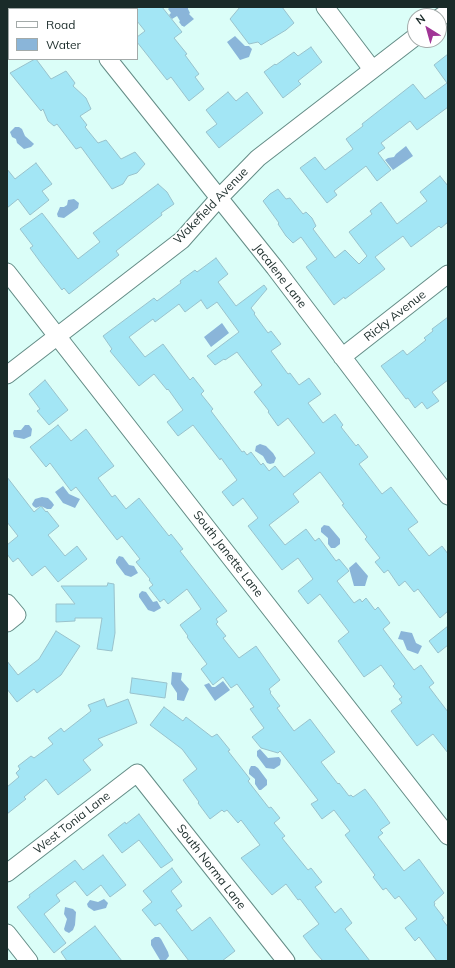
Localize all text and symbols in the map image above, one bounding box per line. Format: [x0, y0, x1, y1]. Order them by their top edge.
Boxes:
legend [8, 8, 138, 60]
north arrow [407, 8, 447, 48]
text: N [413, 11, 428, 27]
text: Road [46, 17, 75, 32]
text: Water [46, 37, 81, 52]
street label: Wakefield Avenue [171, 165, 251, 247]
street label: Jacalene Lane [250, 241, 310, 311]
street label: Ricky Avenue [361, 287, 429, 345]
street label: South Janette Lane [190, 508, 266, 600]
street label: West Tonia Lane [31, 789, 113, 857]
street label: South Norma Lane [173, 822, 249, 912]

